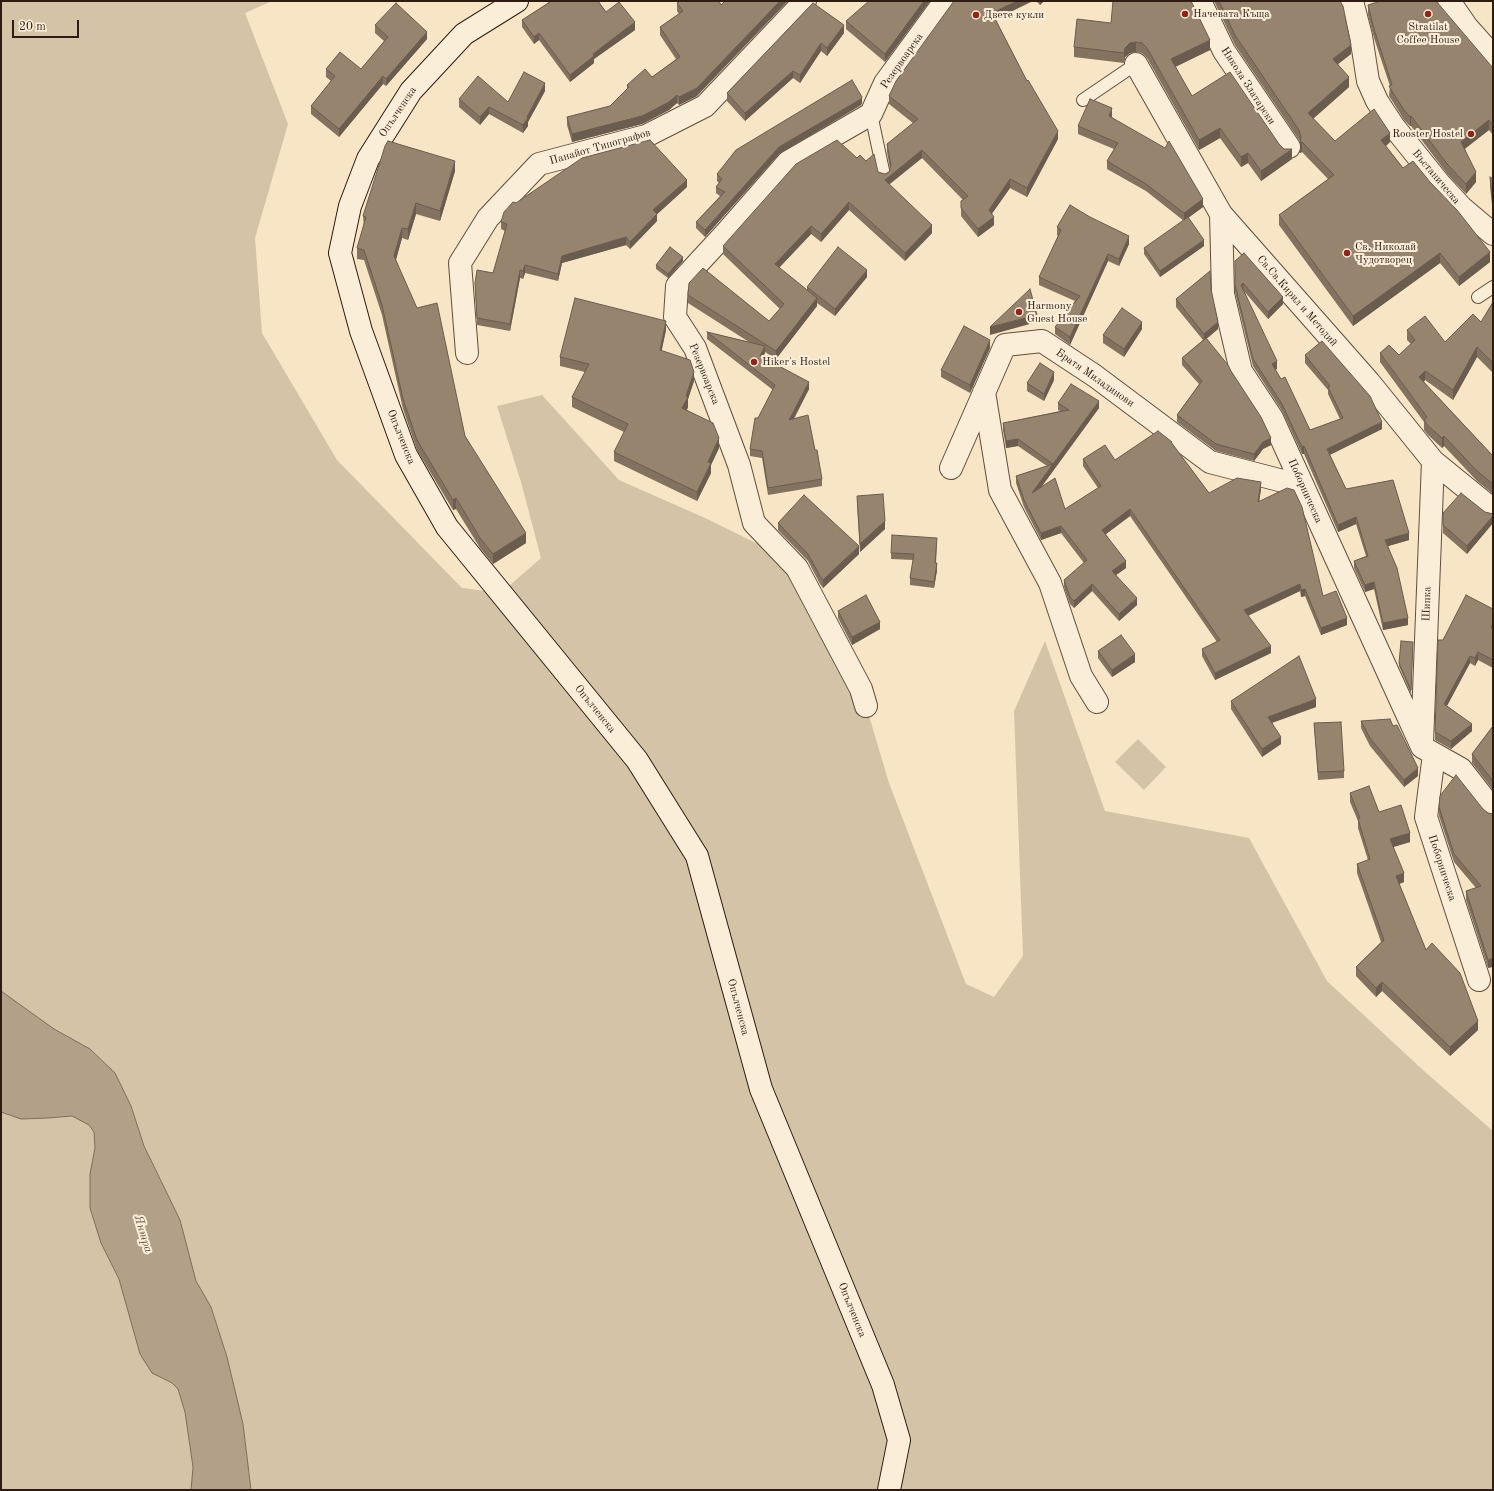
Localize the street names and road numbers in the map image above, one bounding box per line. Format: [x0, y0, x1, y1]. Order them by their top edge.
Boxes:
street label: Резервоарска [878, 31, 926, 91]
street label: Никола Златарски [1218, 45, 1278, 127]
street label: Опълченска [376, 84, 420, 140]
street label: Панайот Типографов [548, 126, 652, 168]
street label: Въстаническа [1409, 147, 1463, 207]
street label: Св.Св.Кирил и Методий [1254, 253, 1340, 349]
street label: Резервоарска [686, 341, 722, 407]
street label: Братя Миладинови [1053, 346, 1137, 410]
street label: Опълченска [384, 408, 418, 466]
street label: Поборническа [1285, 457, 1325, 525]
street label: Шипка [1420, 586, 1434, 622]
street label: Опълченска [572, 682, 618, 736]
street label: Поборническа [1425, 833, 1459, 903]
street label: Опълченска [724, 977, 752, 1037]
street label: Опълченска [835, 1281, 869, 1339]

